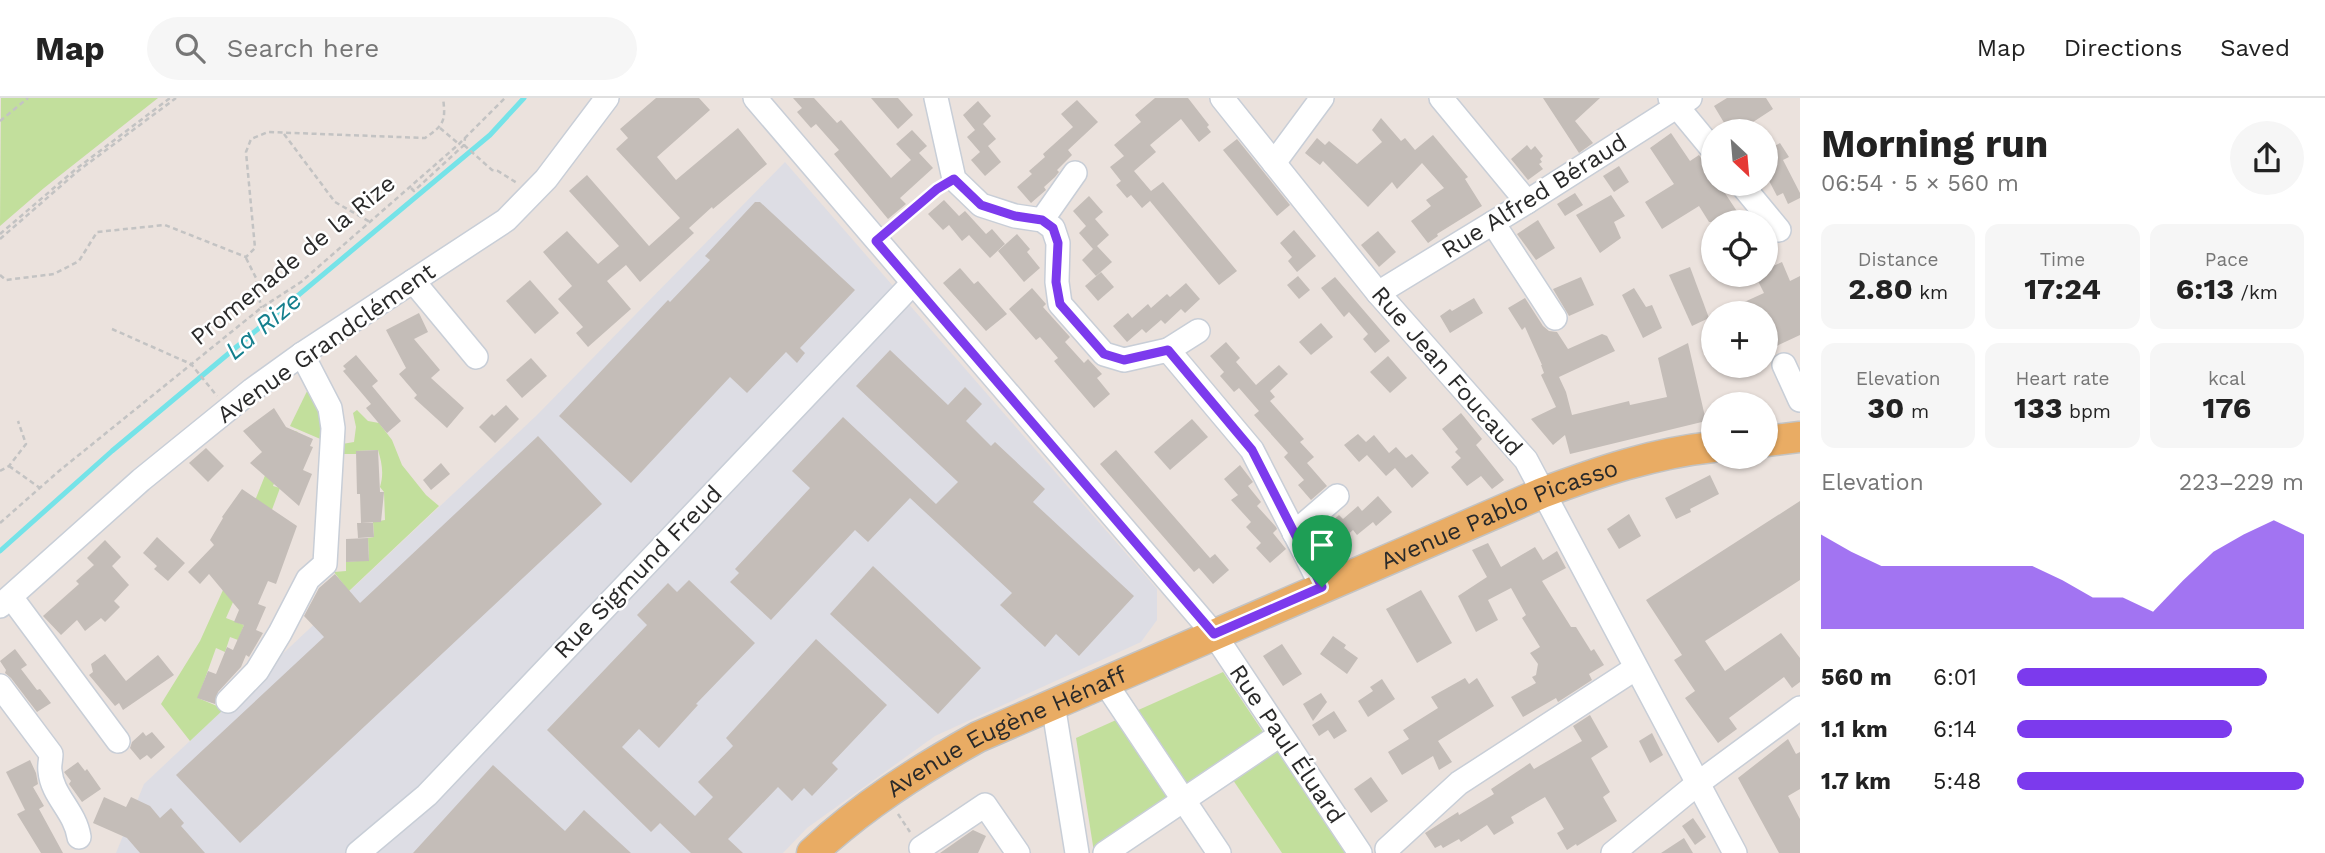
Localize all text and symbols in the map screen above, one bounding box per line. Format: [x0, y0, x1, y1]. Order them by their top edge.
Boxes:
search box [147, 17, 637, 80]
text: Map [35, 29, 105, 68]
icon: search [171, 29, 209, 67]
text: Search here [227, 33, 379, 63]
text: Map [1977, 34, 2026, 62]
text: Directions [2064, 34, 2182, 62]
text: Saved [2220, 34, 2290, 62]
north arrow [1701, 119, 1778, 196]
map controls [1701, 119, 1778, 469]
button: share [2230, 121, 2304, 195]
text: Morning run [1821, 122, 2048, 166]
street label: Rue Alfred Béraud [1436, 128, 1632, 264]
street label: Promenade de la Rize [185, 169, 401, 351]
text: 06:54 · 5 × 560 m [1821, 170, 2019, 197]
button: locate [1701, 210, 1778, 287]
text: Distance [1858, 248, 1939, 271]
text: Time [2040, 248, 2085, 271]
text: Pace [2205, 248, 2249, 271]
street label: Avenue Grandclément [212, 257, 440, 429]
text: 2.80 [1848, 271, 1913, 306]
text: 17:24 [2024, 271, 2101, 306]
text: 6:13 [2176, 271, 2234, 306]
street label: Rue Jean Foucaud [1366, 281, 1528, 461]
text: km [1913, 281, 1948, 304]
text: /km [2234, 281, 2278, 304]
water label: La Rize [219, 285, 307, 365]
button: + [1701, 301, 1778, 378]
text: Elevation [1856, 367, 1941, 390]
text: Heart rate [2016, 367, 2109, 390]
text: kcal [2208, 367, 2246, 390]
text: 30 [1867, 390, 1904, 425]
text: 133 [2014, 390, 2063, 425]
text: 176 [2202, 390, 2251, 425]
button: − [1701, 392, 1778, 469]
text: m [1904, 400, 1929, 423]
text: bpm [2063, 400, 2111, 423]
street label: Avenue Pablo Picasso [1376, 454, 1621, 575]
text: Elevation [1821, 469, 1924, 496]
text: 223–229 m [2179, 469, 2304, 496]
street label: Rue Sigmund Freud [548, 480, 728, 664]
pin [1292, 515, 1352, 587]
icon: arrive [1303, 526, 1341, 564]
street label: Rue Paul Éluard [1223, 659, 1351, 829]
street label: Avenue Eugène Hénaff [881, 660, 1131, 803]
text: 560 m [1821, 664, 1892, 691]
text: 6:01 [1933, 664, 1977, 691]
text: 1.1 km [1821, 716, 1888, 743]
text: 6:14 [1933, 716, 1977, 743]
text: 1.7 km [1821, 768, 1891, 795]
text: 5:48 [1933, 768, 1981, 795]

